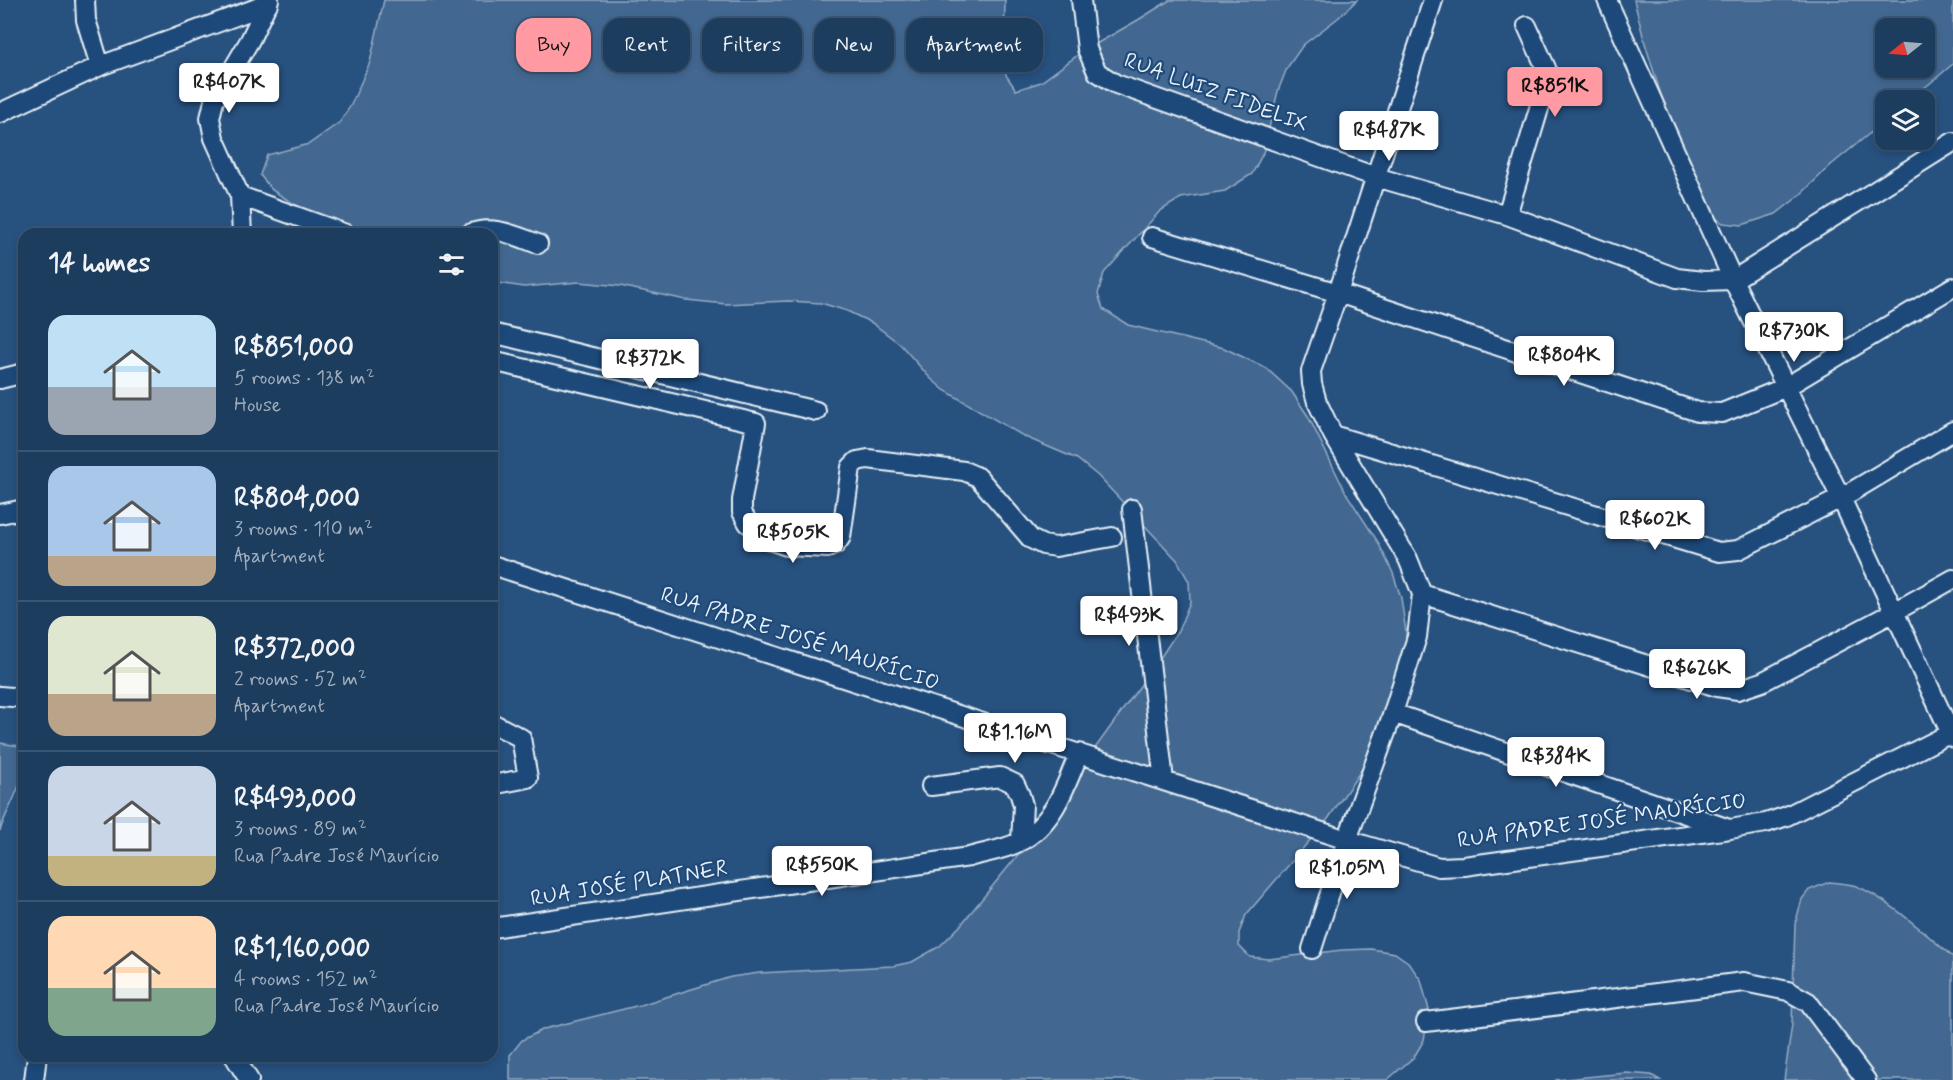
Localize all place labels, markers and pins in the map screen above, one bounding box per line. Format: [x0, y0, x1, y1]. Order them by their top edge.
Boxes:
pin: R$407K [180, 63, 278, 114]
pin: R$851K [1506, 67, 1604, 118]
pin: R$487K [1340, 111, 1438, 162]
pin: R$730K [1745, 312, 1843, 363]
pin: R$804K [1515, 336, 1613, 387]
pin: R$372K [601, 339, 699, 390]
pin: R$602K [1606, 500, 1704, 551]
pin: R$505K [744, 513, 842, 564]
pin: R$493K [1080, 596, 1178, 647]
pin: R$626K [1648, 649, 1746, 700]
pin: R$1.16M [960, 713, 1070, 764]
pin: R$384K [1507, 737, 1605, 788]
pin: R$550K [773, 846, 871, 897]
pin: R$1.05M [1292, 849, 1402, 900]

